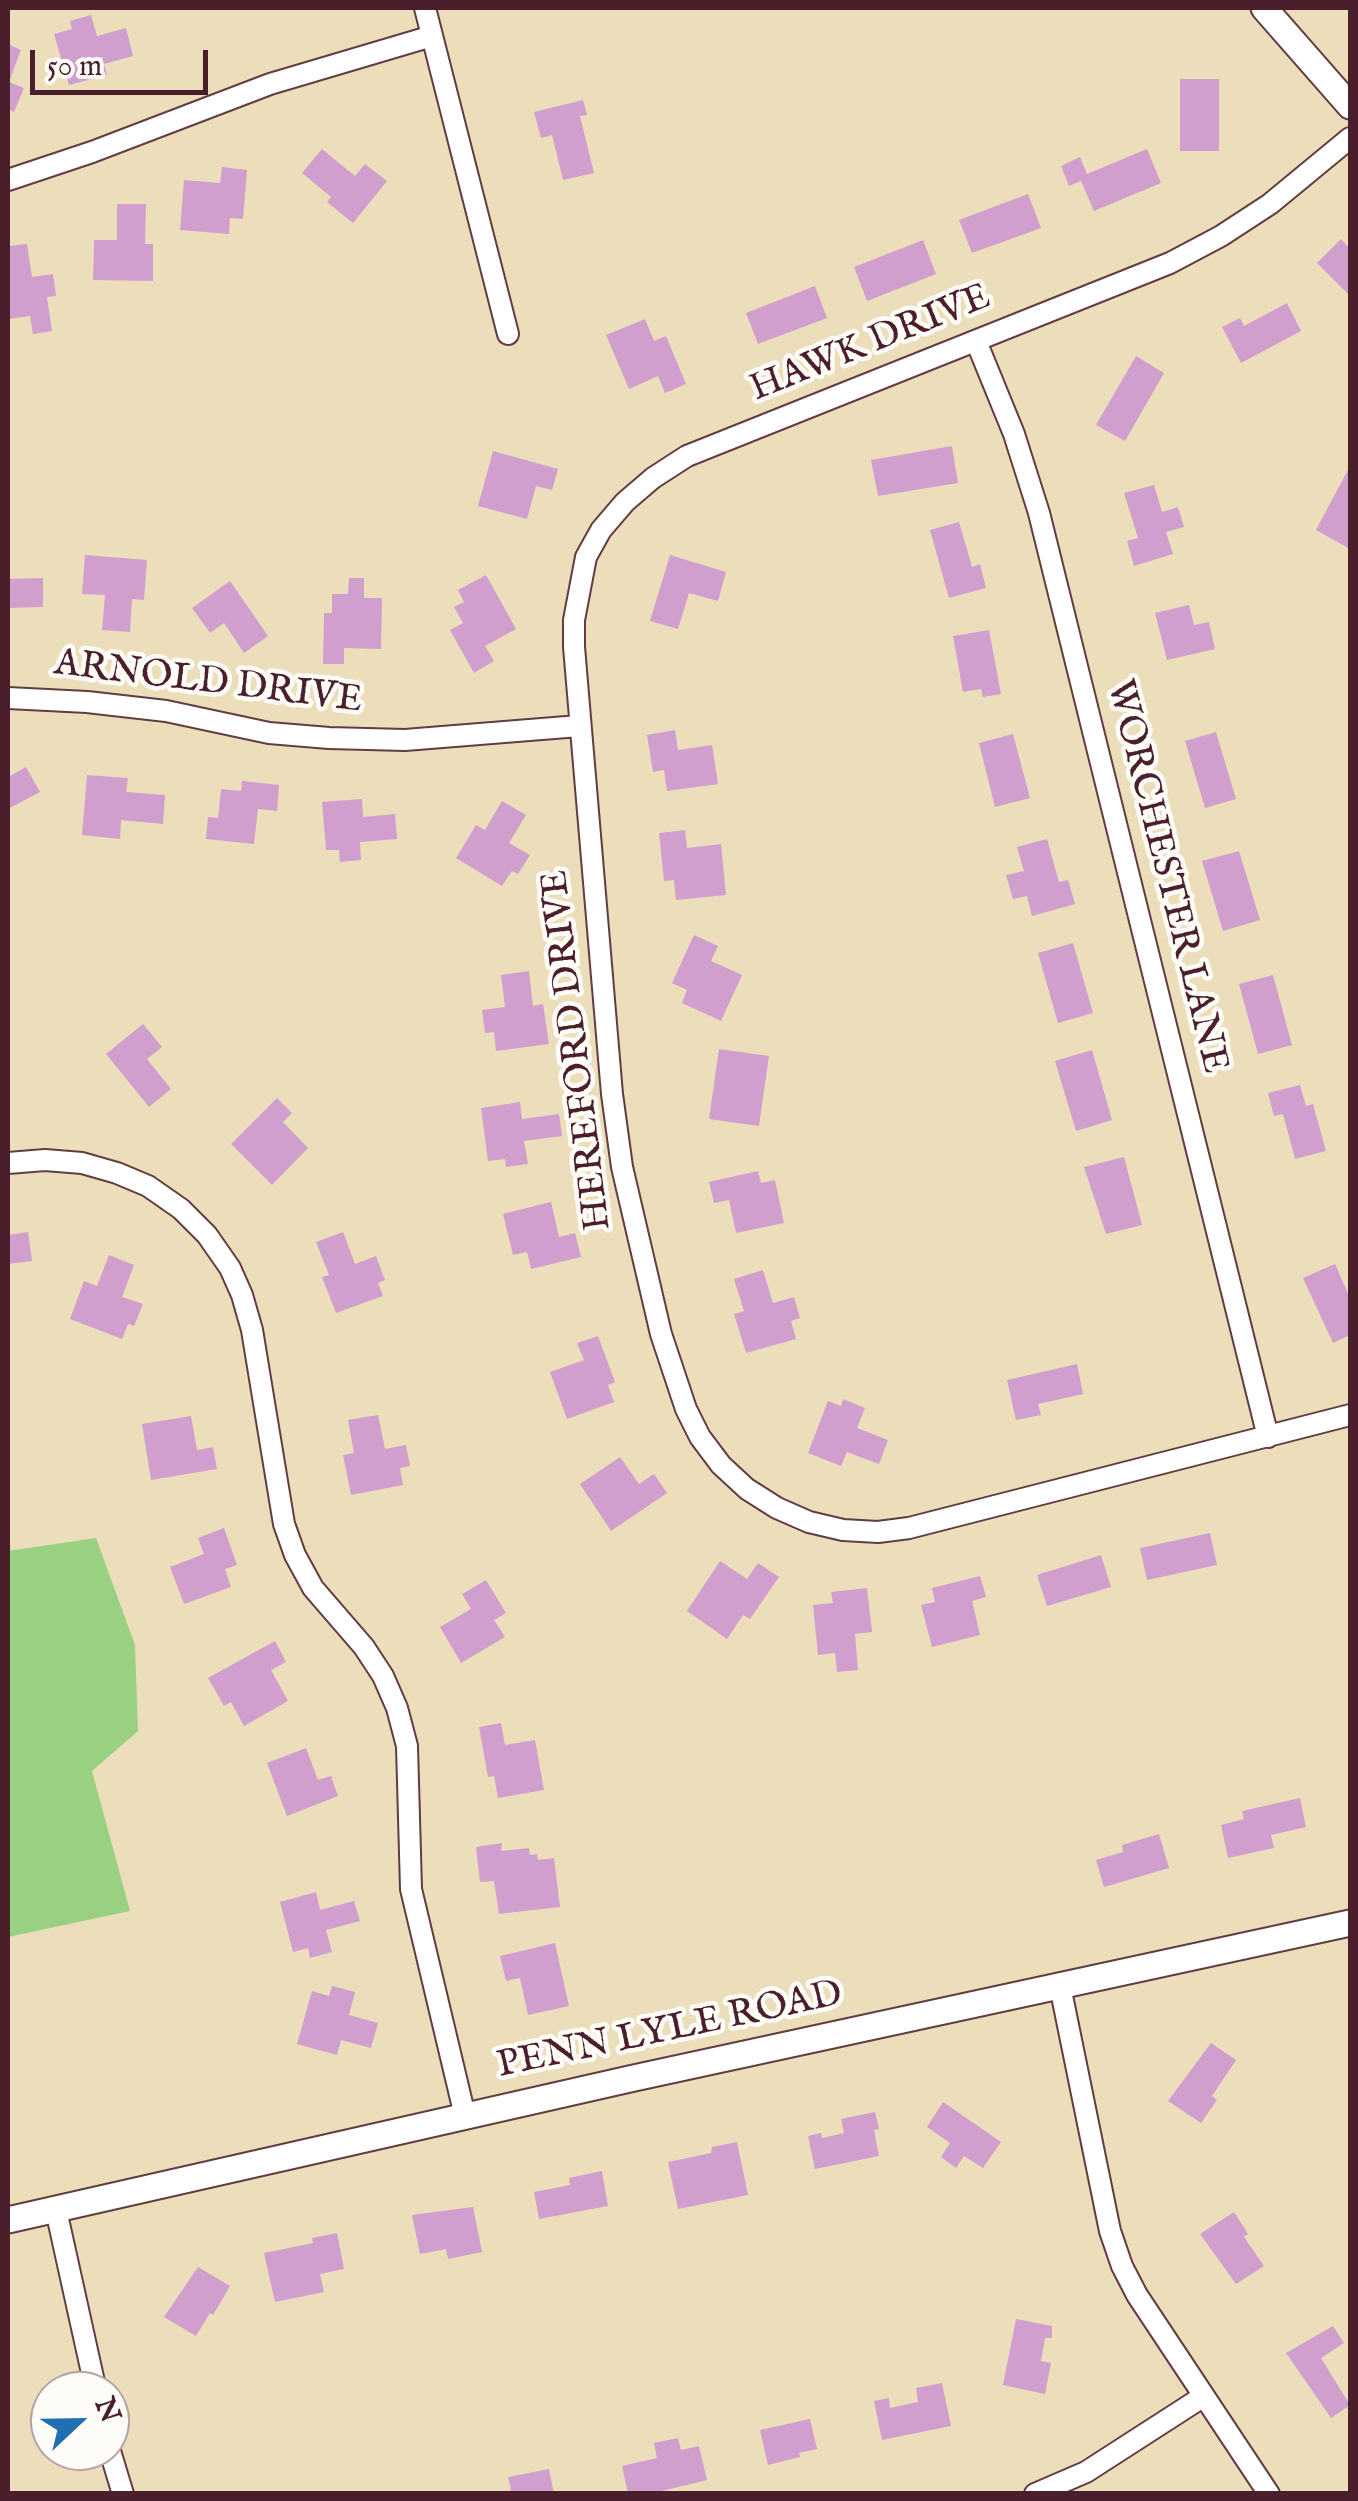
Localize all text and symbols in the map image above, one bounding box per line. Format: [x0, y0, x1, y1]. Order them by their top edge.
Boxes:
scale bar [35, 30, 212, 92]
text: 50 m [47, 48, 102, 86]
street label: HAWK DRIVE [744, 276, 998, 414]
street label: ARNOLD DRIVE [51, 642, 365, 726]
street label: WORCHESTER LANE [1094, 676, 1236, 1078]
street label: HEREFORD DRIVE [534, 867, 624, 1233]
street label: PENN LYLE ROAD [493, 1973, 847, 2091]
north arrow [30, 2371, 130, 2471]
text: N [86, 2393, 127, 2428]

